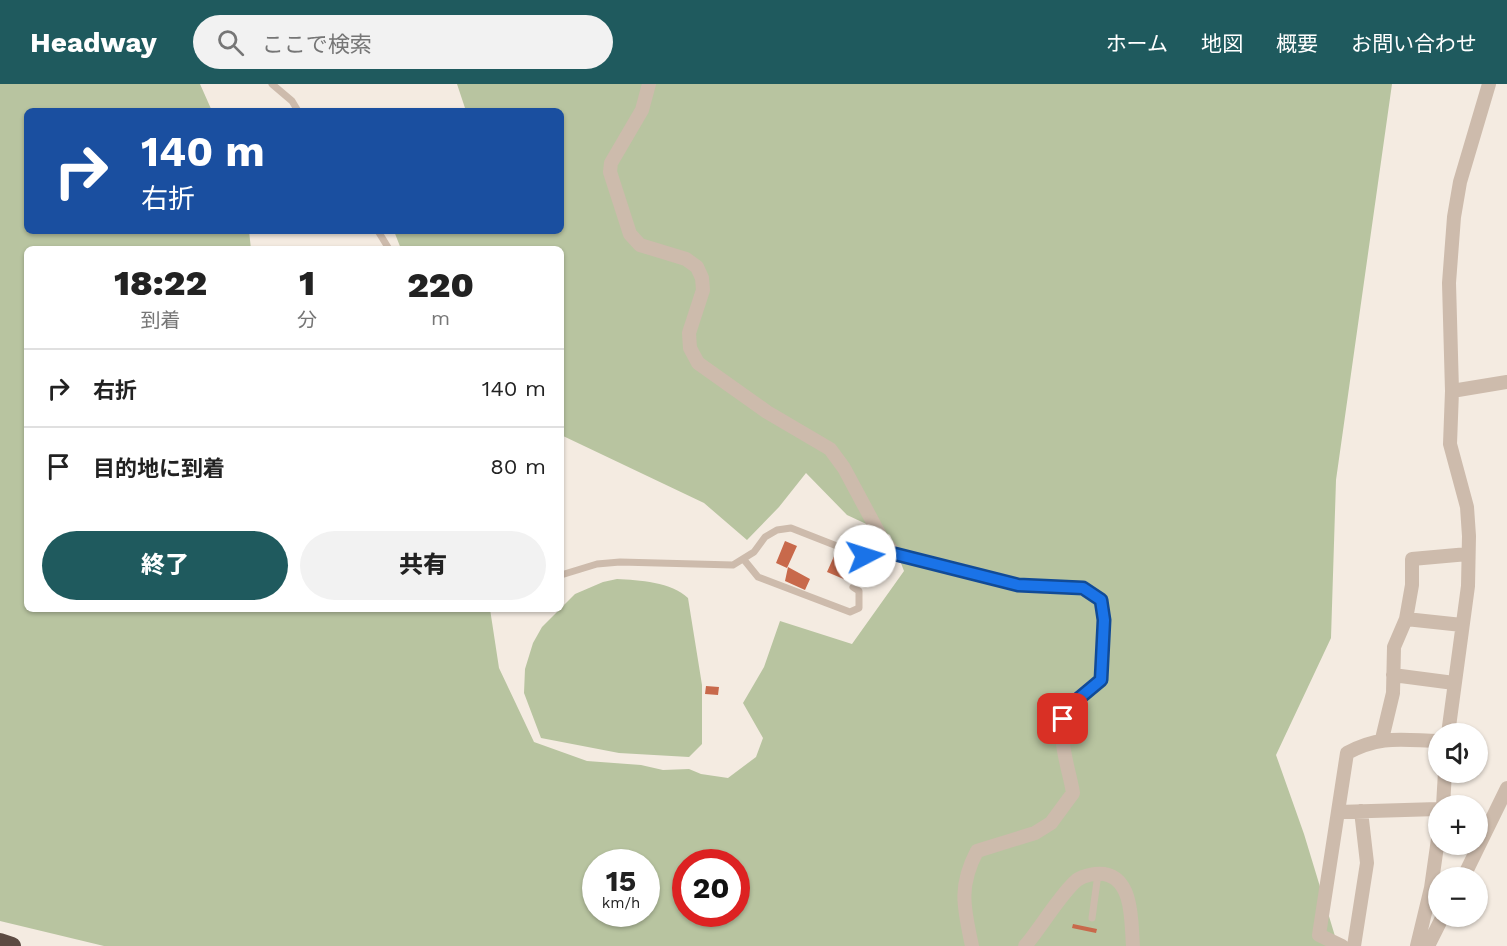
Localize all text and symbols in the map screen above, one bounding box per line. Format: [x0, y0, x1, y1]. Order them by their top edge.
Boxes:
search box [193, 15, 613, 69]
text: Headway [30, 26, 157, 59]
icon: search [214, 26, 247, 59]
text: ホーム [1106, 31, 1168, 56]
text: 地図 [1201, 31, 1243, 56]
text: 概要 [1276, 31, 1318, 56]
text: お問い合わせ [1351, 31, 1477, 56]
text: ここで検索 [262, 32, 372, 57]
text: 140 m [141, 127, 265, 176]
icon: right [42, 132, 120, 210]
text: 右折 [141, 183, 195, 215]
text: 18:22 [114, 262, 207, 304]
text: 1 [299, 262, 315, 304]
text: 220 [407, 264, 474, 306]
text: m [431, 306, 450, 330]
text: 到着 [141, 308, 181, 332]
text: 分 [297, 308, 317, 332]
icon: right [42, 372, 75, 405]
text: 140 m [482, 376, 546, 401]
text: 右折 [93, 378, 137, 403]
icon: arrive [42, 450, 75, 483]
text: 80 m [490, 454, 546, 479]
text: 目的地に到着 [93, 456, 225, 481]
position arrow [833, 524, 897, 588]
button: 終了 [42, 531, 288, 600]
button: 共有 [300, 531, 546, 600]
pin [1037, 693, 1088, 744]
icon: arrive [1046, 702, 1079, 735]
map controls [1428, 723, 1488, 927]
button: sound [1428, 723, 1488, 783]
button: + [1428, 795, 1488, 855]
speed limit sign: 20 [672, 849, 750, 927]
text: 15 [606, 863, 636, 898]
button: − [1428, 867, 1488, 927]
text: km/h [602, 894, 640, 912]

